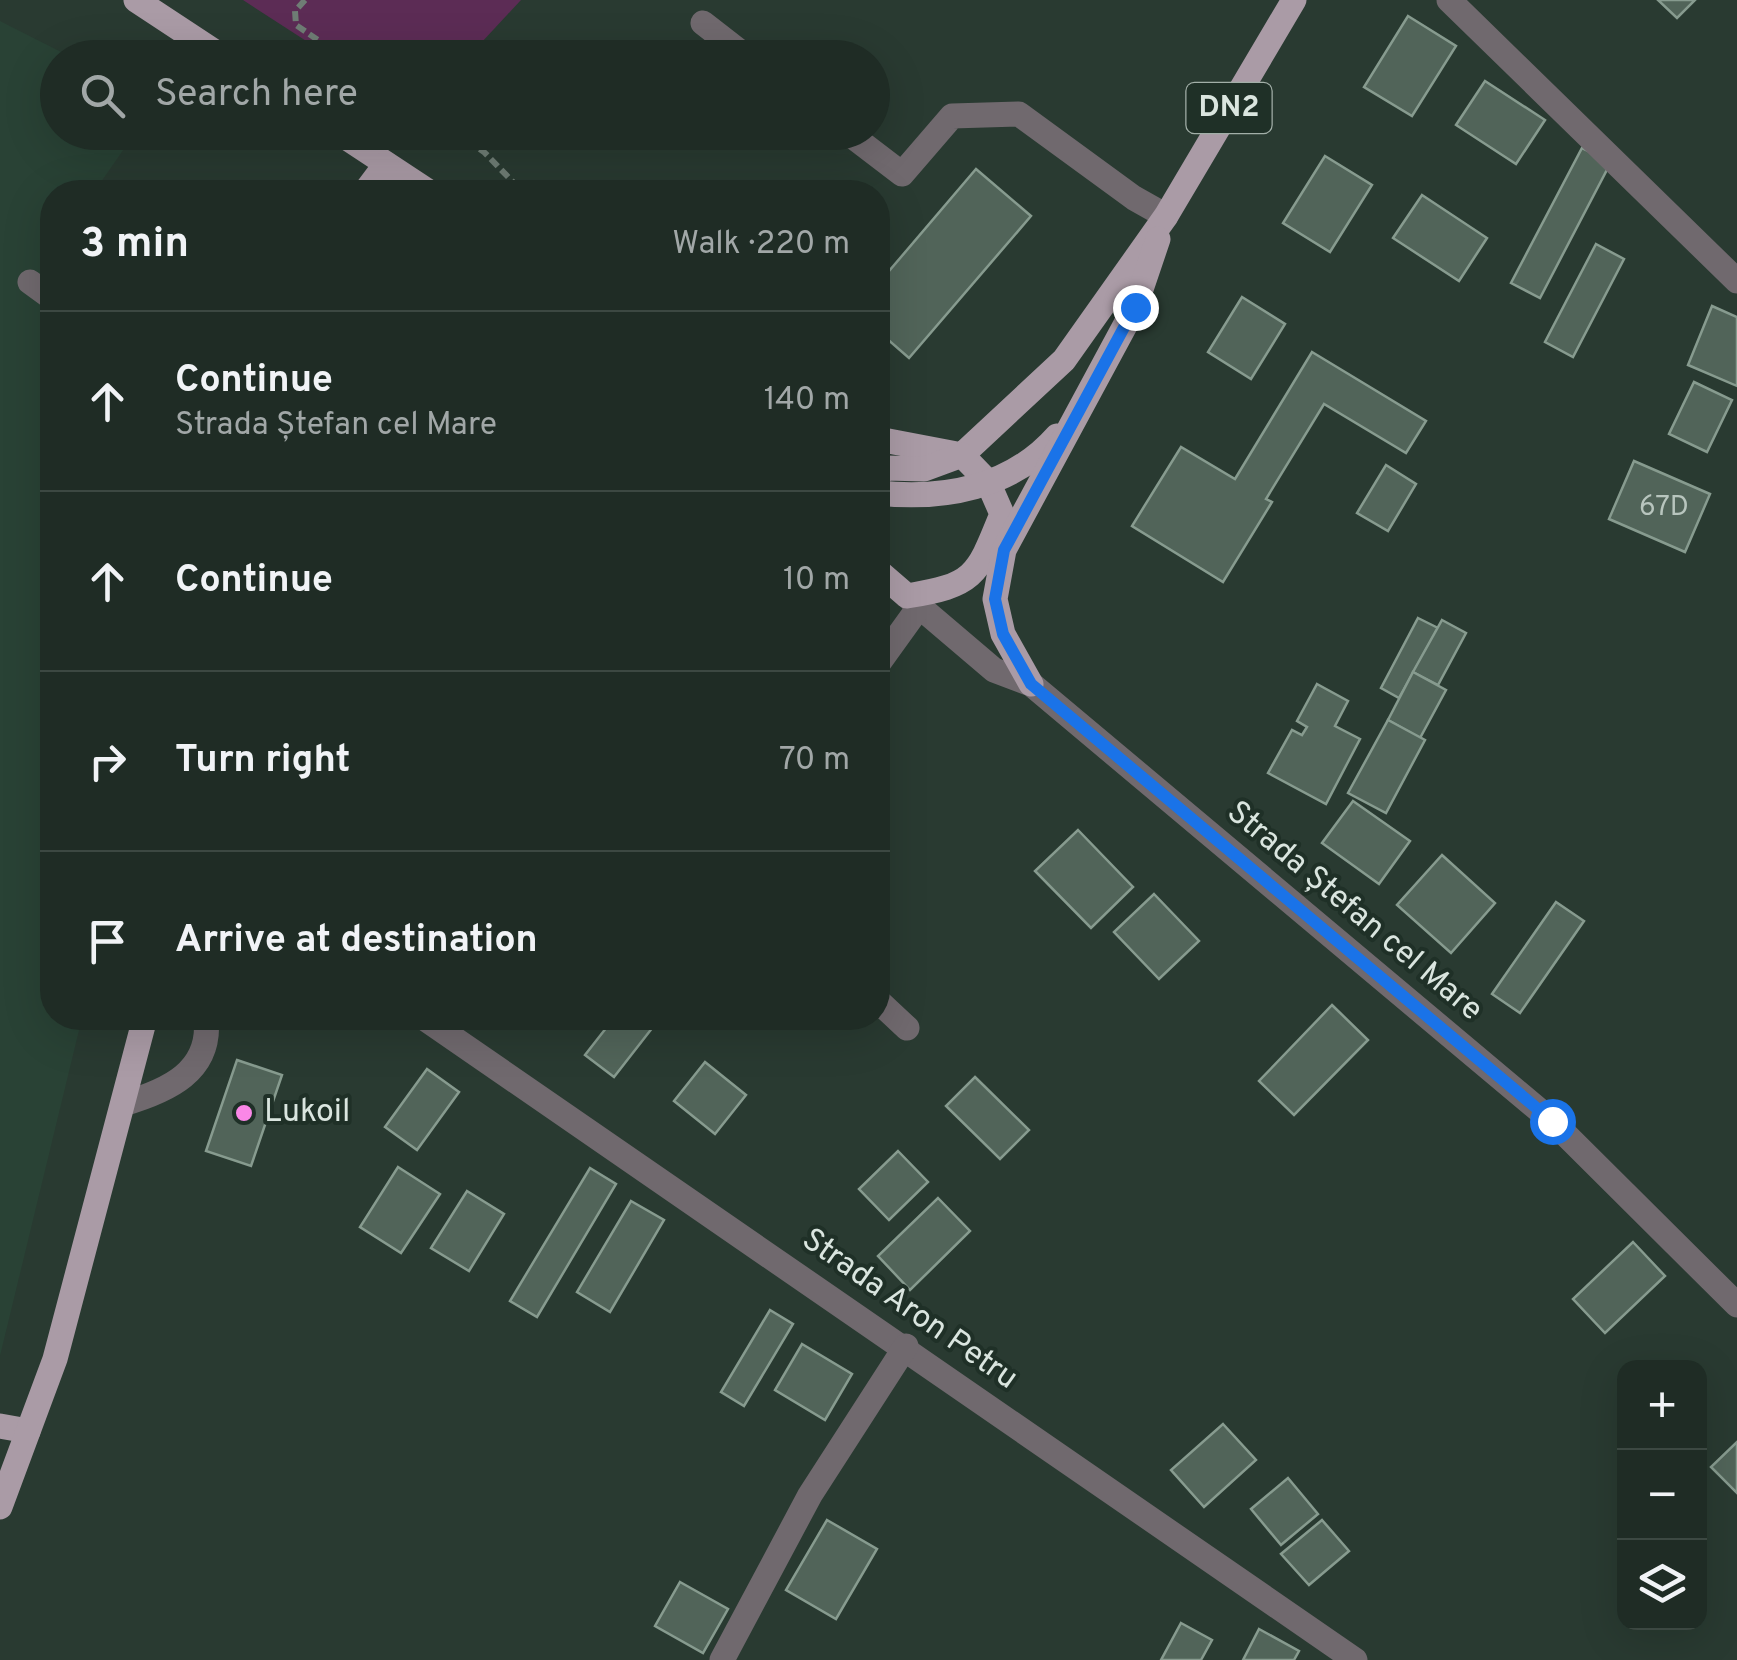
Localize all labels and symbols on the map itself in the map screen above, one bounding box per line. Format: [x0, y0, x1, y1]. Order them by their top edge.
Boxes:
road number: DN2 [1186, 83, 1272, 133]
route end [1113, 285, 1159, 331]
house number: 67D [1639, 490, 1689, 526]
street label: Strada Ștefan cel Mare [1218, 793, 1490, 1031]
place label: Lukoil [264, 1093, 350, 1133]
route start [1530, 1099, 1576, 1145]
marker: Lukoil [233, 1102, 255, 1124]
street label: Strada Aron Petru [793, 1221, 1025, 1399]

